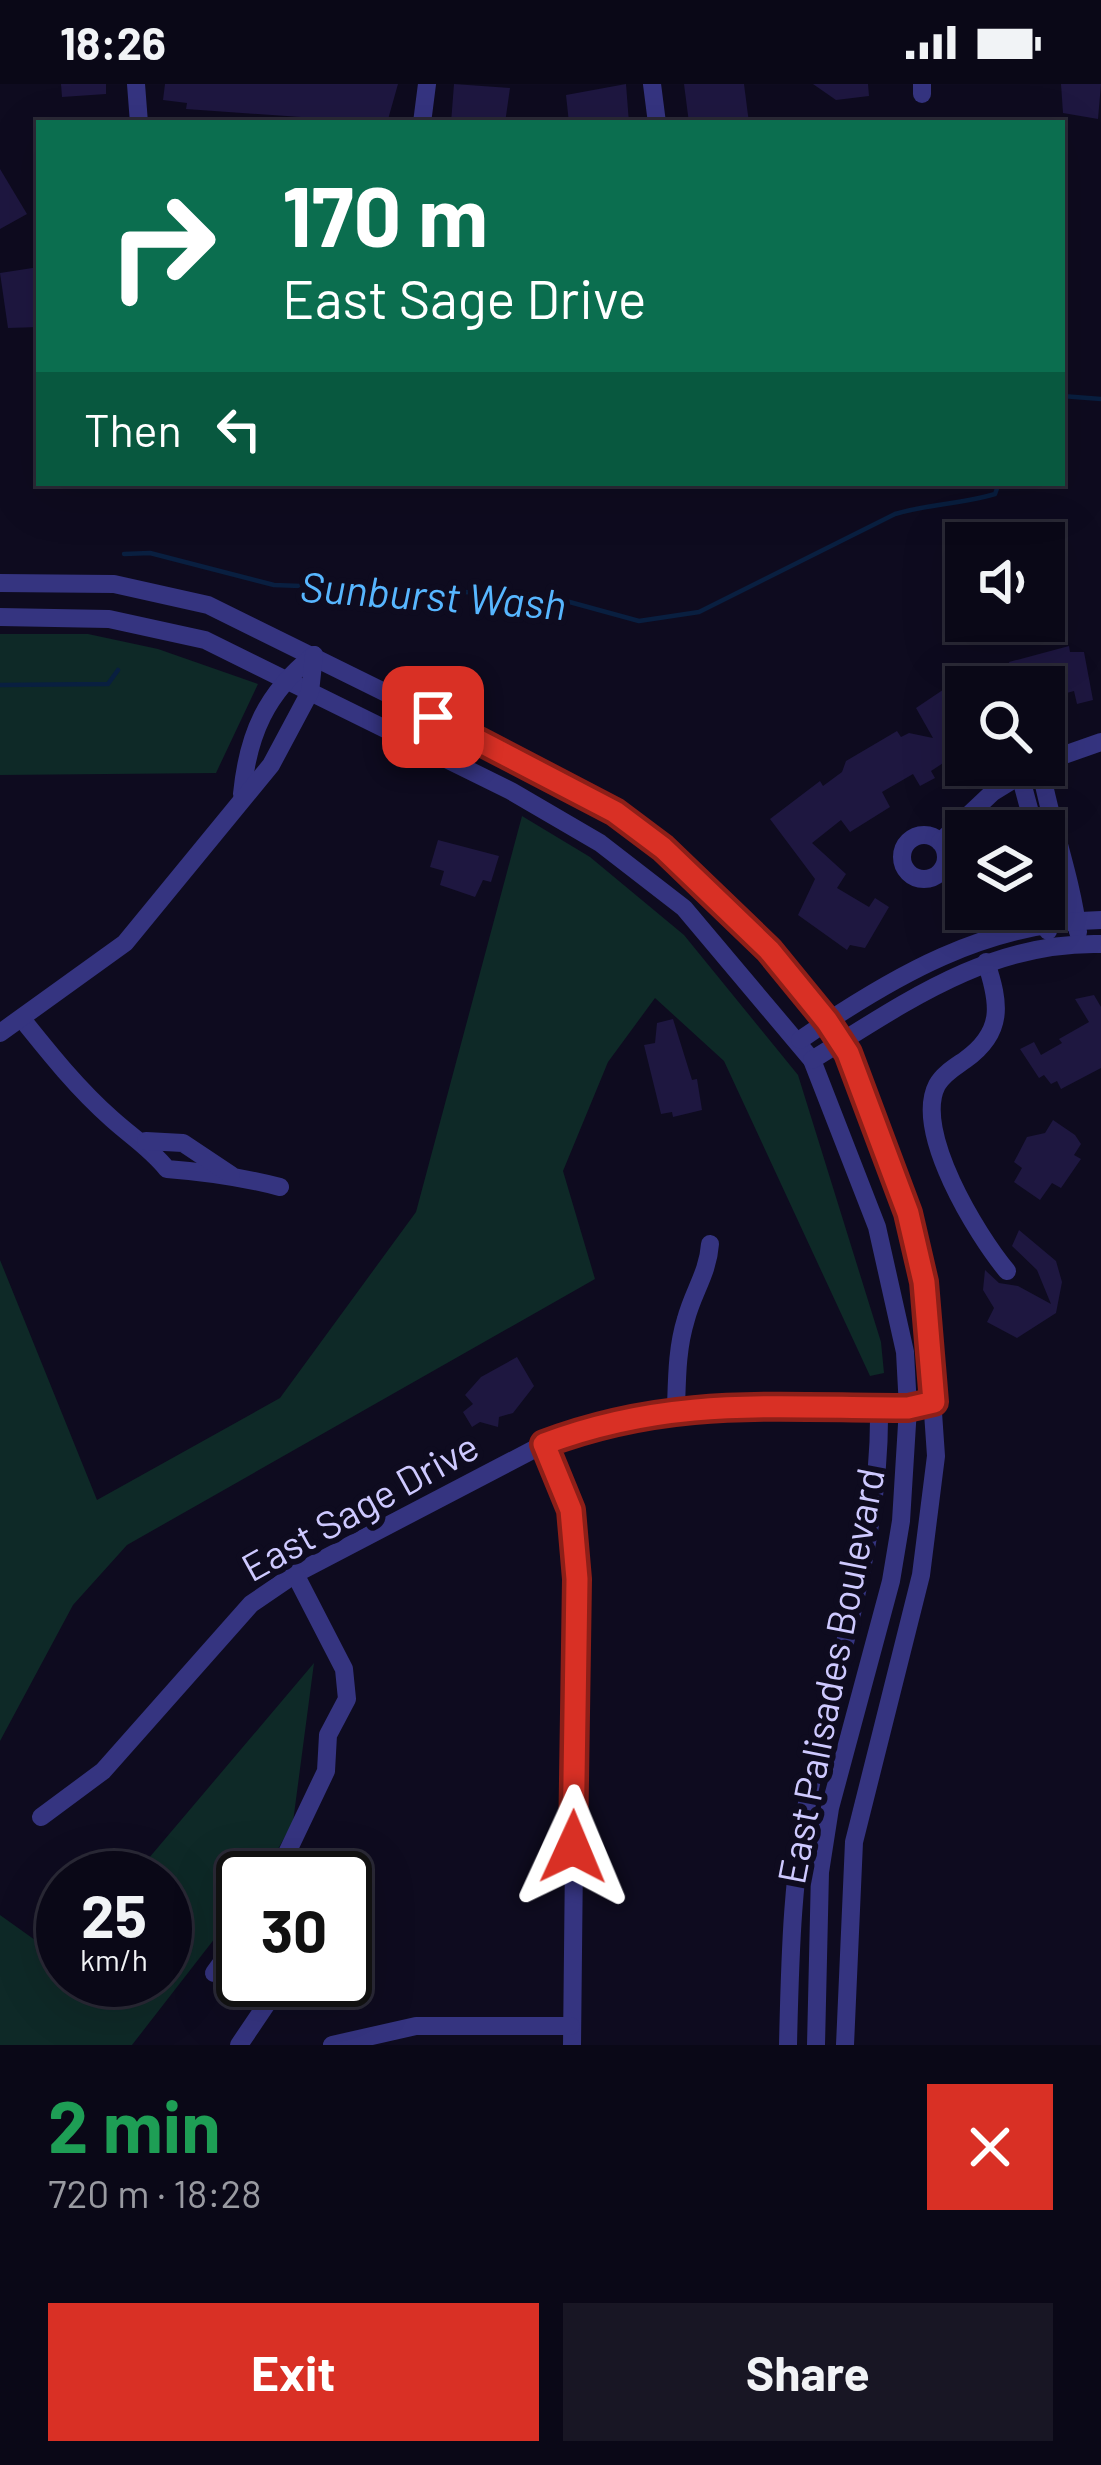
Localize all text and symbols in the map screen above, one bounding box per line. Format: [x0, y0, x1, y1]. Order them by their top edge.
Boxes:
text: 18:26 [60, 15, 166, 69]
text: 170 m [282, 163, 488, 264]
icon: right [84, 168, 240, 324]
text: East Sage Drive [282, 265, 646, 330]
icon: left [206, 396, 272, 462]
text: Then [84, 402, 182, 456]
map controls [945, 522, 1065, 930]
button: sound [945, 522, 1065, 642]
water label: Sunburst Wash [298, 560, 568, 628]
pin [382, 666, 484, 768]
button: search [945, 666, 1065, 786]
icon: arrive [400, 684, 466, 750]
button: layers [945, 810, 1065, 930]
street label: East Sage Drive [233, 1421, 486, 1590]
street label: East Palisades Boulevard [766, 1464, 893, 1887]
position arrow [510, 1784, 636, 1910]
speed limit sign: 30 [216, 1851, 372, 2007]
text: 25 [81, 1878, 147, 1950]
text: km/h [80, 1941, 148, 1977]
text: 2 min [48, 2081, 221, 2167]
button: close [927, 2084, 1053, 2210]
text: 720 m · 18:28 [48, 2169, 262, 2216]
button: Exit [48, 2303, 539, 2441]
button: Share [563, 2303, 1053, 2441]

